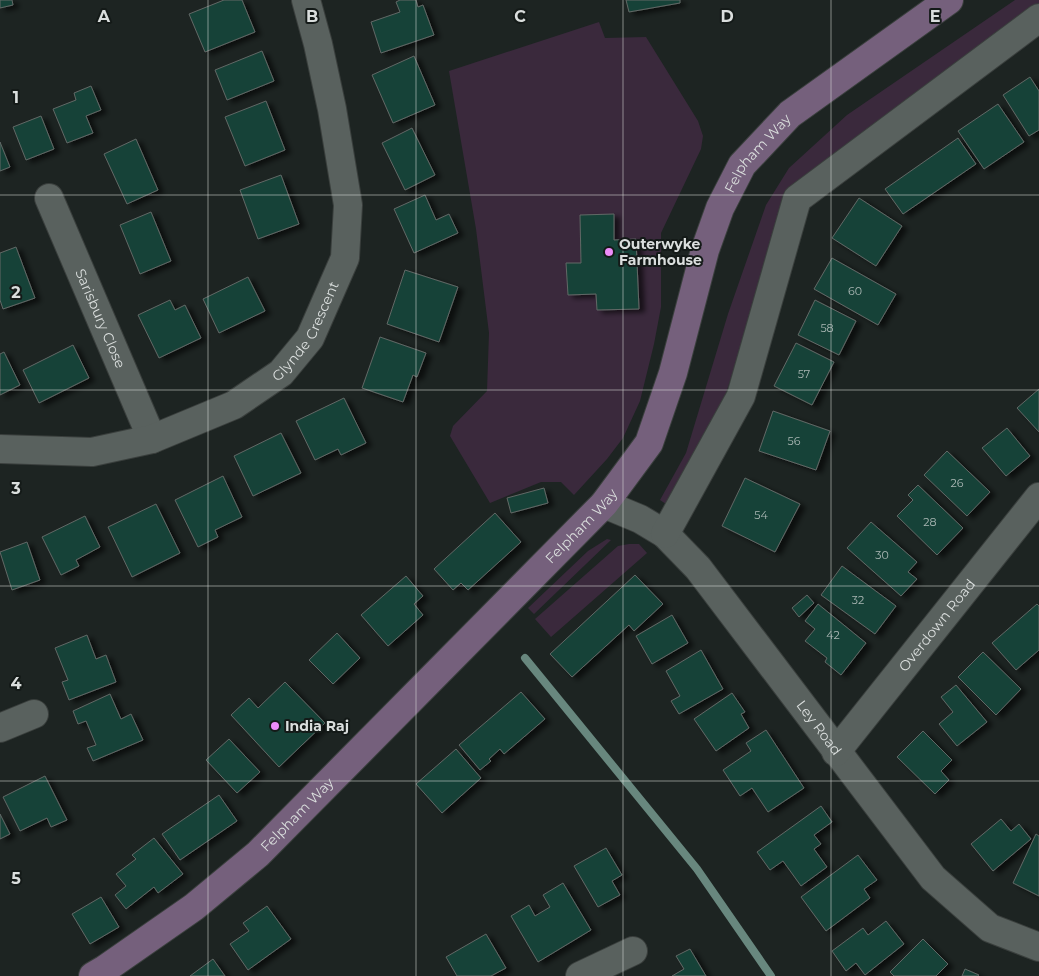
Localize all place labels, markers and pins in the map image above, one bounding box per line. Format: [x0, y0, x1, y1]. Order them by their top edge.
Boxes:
place label: Outerwyke Farmhouse [619, 235, 702, 269]
marker: Outerwyke Farmhouse [603, 246, 615, 258]
place label: India Raj [285, 717, 349, 735]
marker: India Raj [269, 720, 281, 732]

